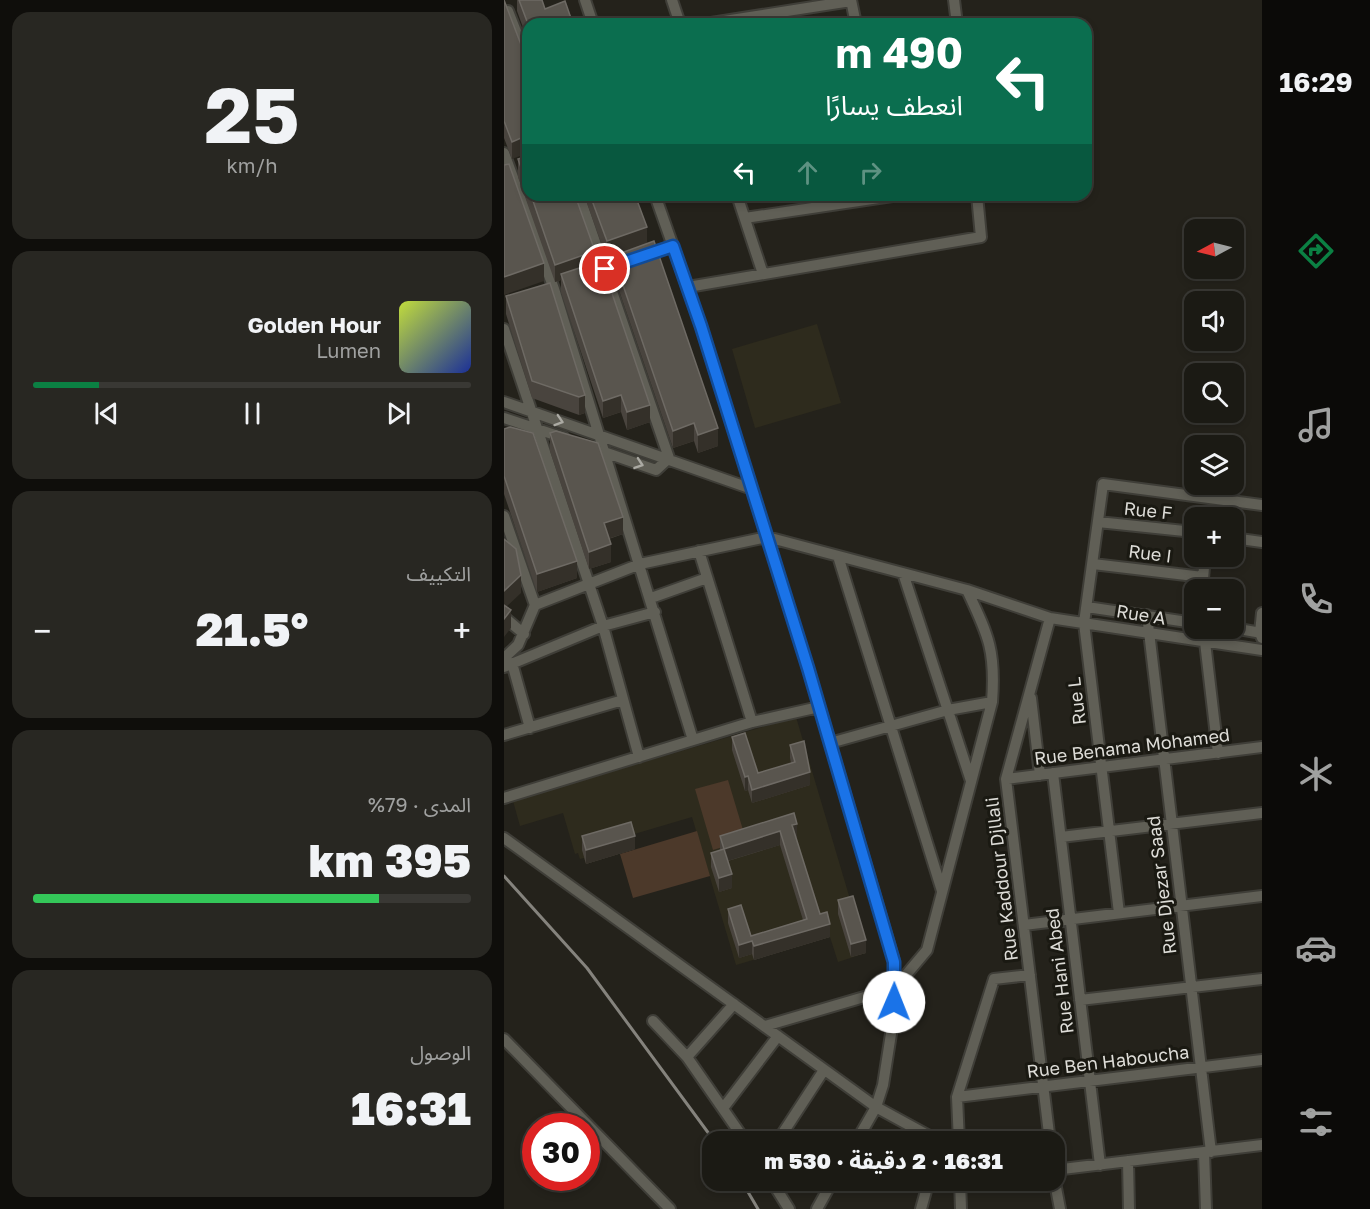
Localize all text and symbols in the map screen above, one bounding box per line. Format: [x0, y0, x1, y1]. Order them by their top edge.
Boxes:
text: 490 m [835, 27, 963, 77]
icon: left [984, 42, 1062, 120]
text: 16:29 [1279, 66, 1353, 98]
text: 25 [204, 67, 300, 160]
text: انعطف يسارًا [825, 89, 963, 121]
text: km/h [227, 153, 277, 177]
icon: left [728, 156, 761, 189]
icon: ahead [791, 156, 824, 189]
icon: right [854, 156, 887, 189]
north arrow [1184, 219, 1244, 279]
map controls [1184, 219, 1244, 639]
icon: directions [1295, 230, 1337, 272]
pin [579, 243, 630, 294]
icon: arrive [588, 252, 621, 285]
button: sound [1184, 291, 1244, 351]
text: Golden Hour [247, 311, 381, 338]
text: Lumen [316, 338, 381, 362]
button: search [1184, 363, 1244, 423]
icon: previous [90, 397, 123, 430]
icon: pause [236, 397, 269, 430]
icon: next [382, 397, 415, 430]
icon: music [1295, 404, 1337, 446]
one-way arrow [553, 414, 564, 426]
button: layers [1184, 435, 1244, 495]
one-way arrow [633, 457, 644, 470]
street label: Rue F [1123, 497, 1173, 523]
button: + [1184, 507, 1244, 567]
street label: Rue I [1127, 539, 1173, 567]
text: التكييف [407, 561, 471, 585]
icon: phone [1295, 578, 1337, 620]
button: − [1184, 579, 1244, 639]
street label: Rue A [1115, 599, 1167, 629]
text: 21.5° [196, 602, 308, 656]
text: − [33, 611, 51, 650]
text: + [453, 611, 471, 650]
street label: Rue L [1062, 676, 1090, 726]
street label: Rue Benama Mohamed [1033, 723, 1231, 769]
icon: climate [1295, 753, 1337, 795]
text: المدى · 79% [368, 792, 471, 816]
street label: Rue Kaddour Djllali [980, 796, 1022, 962]
street label: Rue Djezar Saad [1142, 815, 1180, 956]
text: 395 km [309, 833, 471, 887]
street label: Rue Hani Abed [1040, 907, 1078, 1035]
icon: car [1295, 927, 1337, 969]
position arrow [862, 970, 926, 1034]
text: الوصول [410, 1040, 471, 1064]
street label: Rue Ben Haboucha [1025, 1040, 1190, 1082]
text: 16:31 [351, 1081, 471, 1135]
icon: filters [1295, 1101, 1337, 1143]
speed limit sign: 30 [522, 1113, 600, 1191]
text: 16:31 · 2 دقيقة · 530 m [764, 1147, 1003, 1174]

